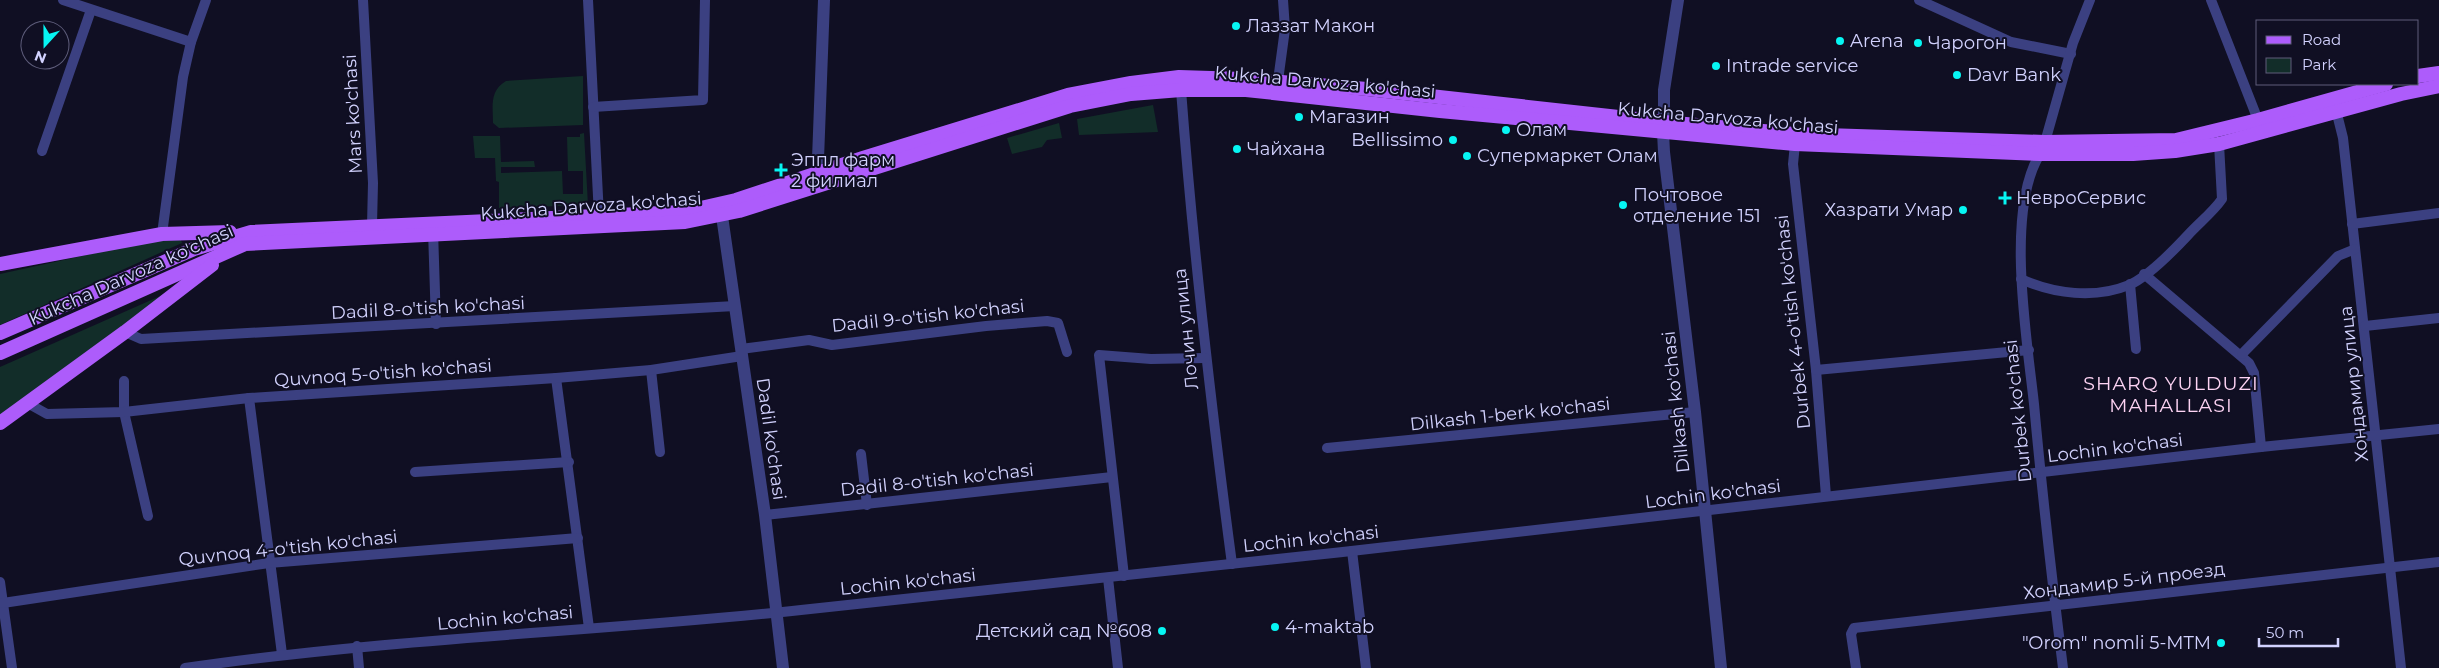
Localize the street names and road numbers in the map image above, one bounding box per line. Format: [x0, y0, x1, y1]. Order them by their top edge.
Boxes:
street label: Mars ko'chasi [339, 54, 367, 174]
street label: Kukcha Darvoza ko'chasi [1214, 61, 1436, 103]
street label: Kukcha Darvoza ko'chasi [1617, 97, 1839, 139]
street label: Kukcha Darvoza ko'chasi [480, 187, 702, 225]
street label: Durbek 4-o'tish ko'chasi [1771, 214, 1815, 430]
street label: Kukcha Darvoza ko'chasi [25, 220, 237, 330]
street label: Лочин улица [1169, 267, 1203, 391]
street label: Dadil 8-o'tish ko'chasi [330, 292, 526, 324]
street label: Dadil 9-o'tish ko'chasi [830, 295, 1026, 337]
street label: Хондамир улица [2335, 305, 2373, 463]
street label: Dilkash ko'chasi [1658, 330, 1694, 474]
street label: Durbek ko'chasi [2000, 338, 2036, 484]
street label: Quvnoq 5-o'tish ko'chasi [273, 354, 493, 392]
street label: Dadil ko'chasi [752, 376, 790, 502]
street label: Dilkash 1-berk ko'chasi [1409, 393, 1611, 435]
street label: Lochin ko'chasi [2046, 429, 2184, 467]
street label: Dadil 8-o'tish ko'chasi [839, 459, 1035, 501]
street label: Lochin ko'chasi [1644, 475, 1782, 513]
street label: Lochin ko'chasi [1242, 521, 1380, 557]
street label: Quvnoq 4-o'tish ko'chasi [177, 526, 399, 570]
street label: Хондамир 5-й проезд [2022, 558, 2226, 604]
street label: Lochin ko'chasi [839, 564, 977, 600]
street label: Lochin ko'chasi [436, 601, 574, 635]

